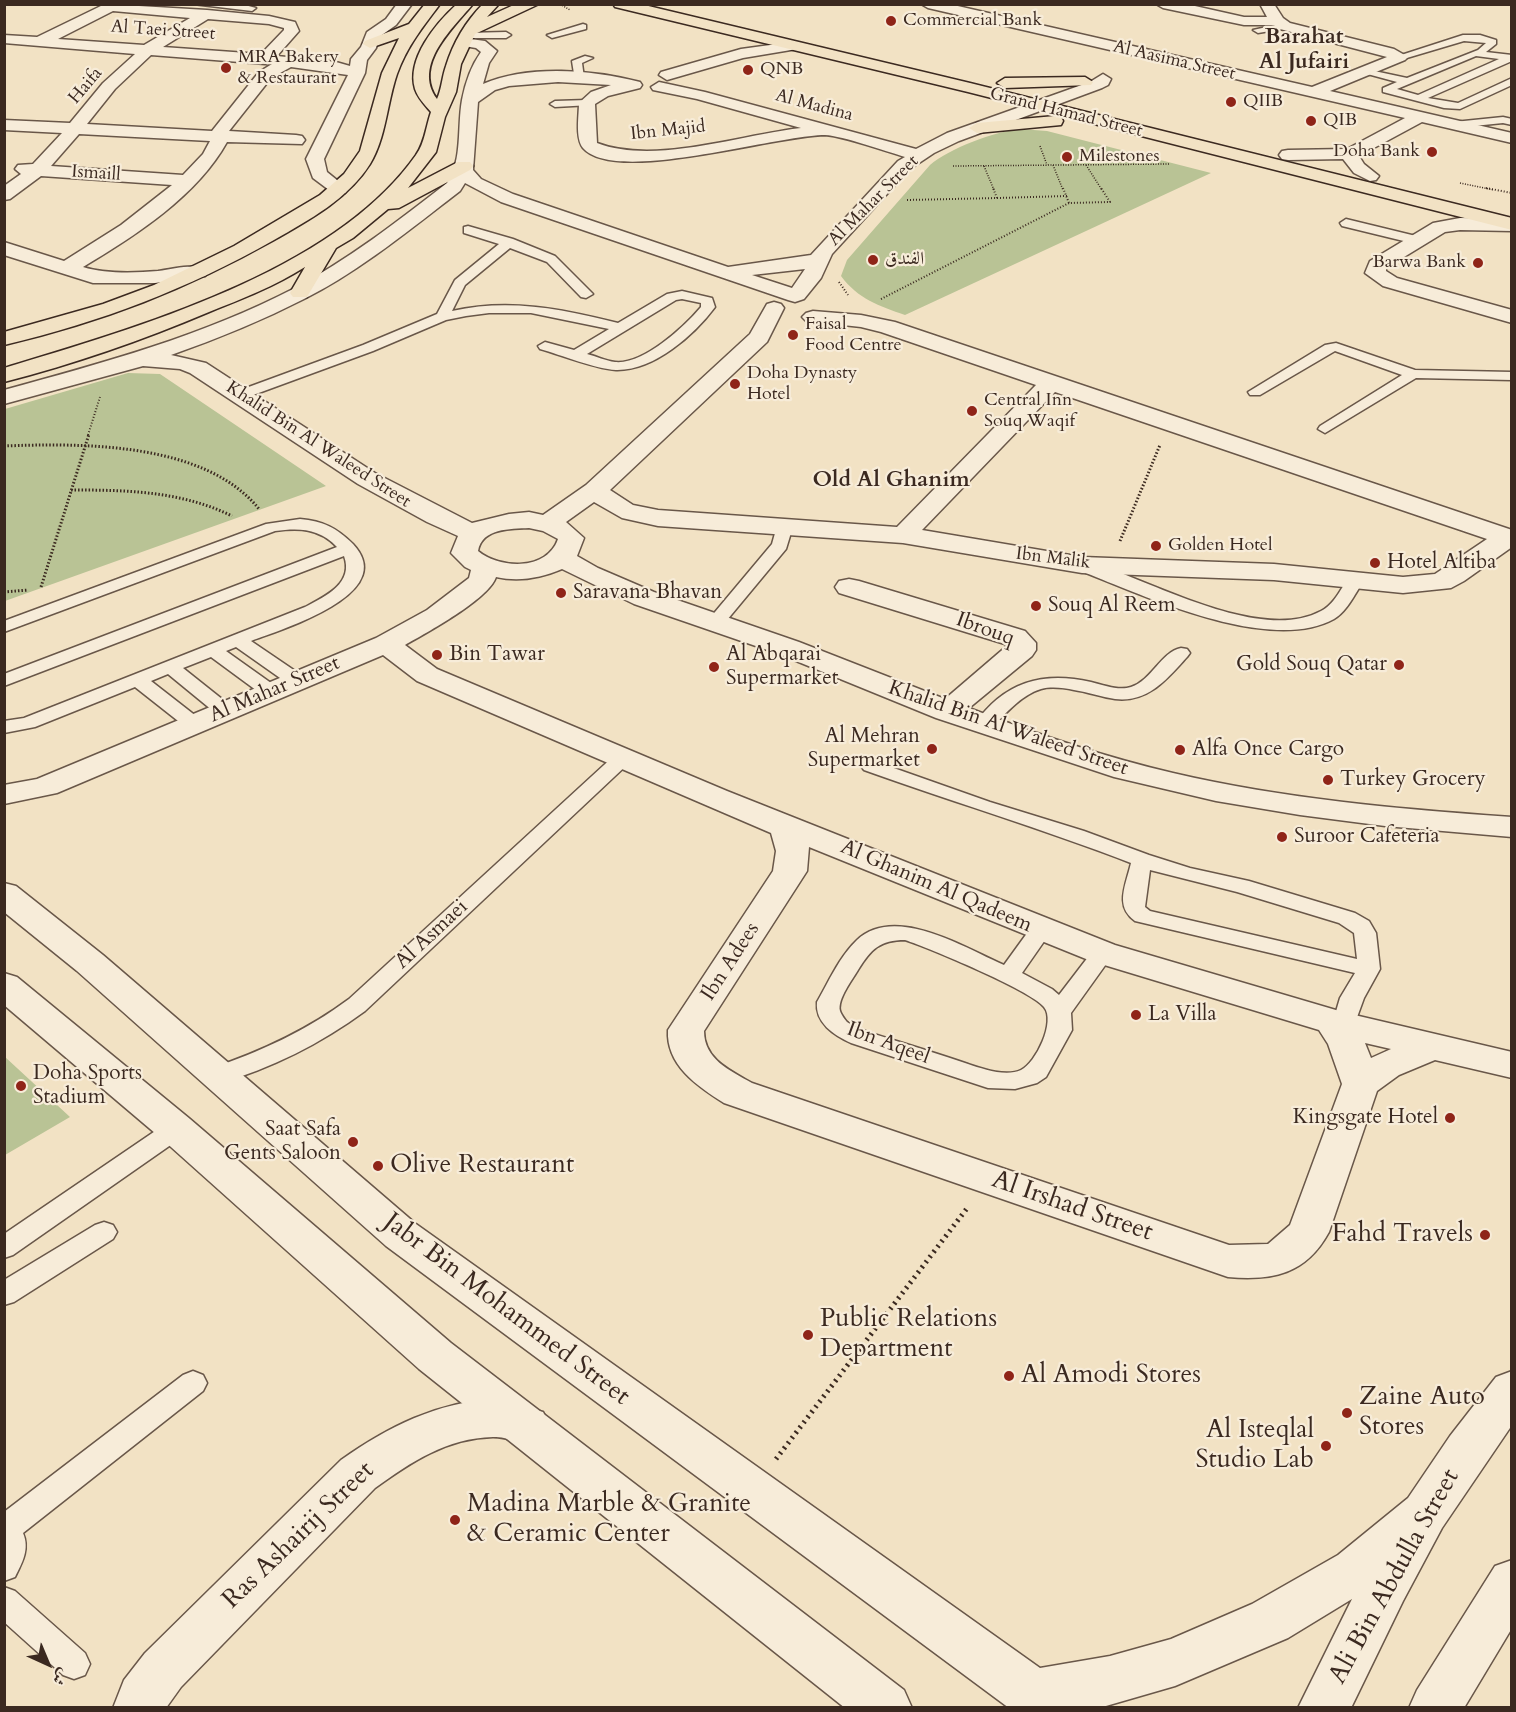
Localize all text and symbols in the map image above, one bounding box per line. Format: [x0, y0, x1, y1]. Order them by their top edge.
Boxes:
place label: Commercial Bank [903, 10, 1042, 32]
marker: Commercial Bank [884, 14, 898, 28]
street label: Al Taei Street [110, 17, 216, 45]
district label: Barahat Al Jufairi [1259, 25, 1349, 76]
street label: Al Aasima Street [1111, 36, 1237, 86]
place label: MRA Bakery & Restaurant [238, 47, 339, 90]
place label: QNB [760, 59, 803, 81]
marker: MRA Bakery & Restaurant [219, 61, 233, 75]
street label: Haifa [65, 63, 107, 109]
marker: QNB [741, 63, 755, 77]
street label: Grand Hamad Street [987, 84, 1145, 142]
street label: Al Madina [773, 85, 855, 127]
place label: QIIB [1243, 91, 1283, 113]
marker: QIIB [1224, 95, 1238, 109]
place label: QIB [1323, 110, 1357, 132]
marker: QIB [1304, 114, 1318, 128]
street label: Ibn Majid [629, 116, 707, 146]
place label: Doha Bank [1333, 141, 1420, 163]
marker: Doha Bank [1425, 145, 1439, 159]
place label: Milestones [1079, 146, 1160, 168]
marker: Milestones [1060, 150, 1074, 164]
street label: Al Mahar Street [824, 151, 924, 251]
street label: Ismaill [71, 162, 121, 186]
place label: الفندق [885, 249, 924, 271]
place label: Barwa Bank [1373, 252, 1466, 274]
marker: الفندق [866, 253, 880, 267]
marker: Barwa Bank [1471, 256, 1485, 270]
place label: Faisal Food Centre [805, 314, 902, 356]
marker: Faisal Food Centre [786, 328, 800, 342]
place label: Doha Dynasty Hotel [747, 363, 857, 406]
street label: Khalid Bin Al Waleed Street [222, 377, 414, 513]
marker: Doha Dynasty Hotel [728, 377, 742, 391]
place label: Central Inn Souq Waqif [984, 390, 1075, 432]
marker: Central Inn Souq Waqif [965, 404, 979, 418]
district label: Old Al Ghanim [812, 468, 970, 494]
place label: Golden Hotel [1168, 535, 1273, 557]
marker: Golden Hotel [1149, 539, 1163, 553]
street label: Ibn Malik [1015, 544, 1091, 574]
place label: Hotel Altiba [1387, 550, 1496, 576]
marker: Hotel Altiba [1368, 556, 1382, 570]
place label: Saravana Bhavan [573, 580, 722, 606]
marker: Saravana Bhavan [554, 586, 568, 600]
place label: Souq Al Reem [1048, 593, 1176, 619]
marker: Souq Al Reem [1029, 599, 1043, 613]
street label: Ibrouq [952, 608, 1018, 652]
place label: Bin Tawar [449, 642, 545, 668]
place label: Al Abqarai Supermarket [726, 642, 838, 692]
marker: Bin Tawar [430, 648, 444, 662]
street label: Al Mahar Street [206, 651, 344, 729]
place label: Gold Souq Qatar [1236, 652, 1387, 678]
marker: Gold Souq Qatar [1392, 658, 1406, 672]
marker: Al Abqarai Supermarket [707, 660, 721, 674]
street label: Khalid Bin Al Waleed Street [885, 676, 1131, 782]
place label: Al Mehran Supermarket [808, 724, 920, 774]
place label: Alfa Once Cargo [1192, 737, 1344, 763]
marker: Al Mehran Supermarket [925, 742, 939, 756]
marker: Alfa Once Cargo [1173, 743, 1187, 757]
place label: Turkey Grocery [1340, 767, 1486, 793]
marker: Turkey Grocery [1321, 773, 1335, 787]
place label: Suroor Cafeteria [1294, 824, 1440, 850]
marker: Suroor Cafeteria [1275, 830, 1289, 844]
street label: Al Ghanim Al Qadeem [836, 835, 1036, 939]
street label: Al Asmaei [390, 895, 474, 975]
street label: Ibn Adees [696, 918, 766, 1006]
place label: La Villa [1148, 1002, 1217, 1028]
marker: La Villa [1129, 1008, 1143, 1022]
street label: Ibn Aqeel [843, 1017, 933, 1071]
place label: Doha Sports Stadium [33, 1061, 142, 1111]
marker: Doha Sports Stadium [14, 1079, 28, 1093]
place label: Kingsgate Hotel [1293, 1105, 1438, 1131]
marker: Kingsgate Hotel [1443, 1111, 1457, 1125]
place label: Saat Safa Gents Saloon [224, 1117, 341, 1167]
marker: Saat Safa Gents Saloon [346, 1135, 360, 1149]
place label: Olive Restaurant [390, 1150, 574, 1182]
marker: Olive Restaurant [371, 1159, 385, 1173]
street label: Al Irshad Street [987, 1165, 1157, 1249]
street label: Jabr Bin Mohammed Street [377, 1207, 635, 1413]
place label: Fahd Travels [1332, 1219, 1473, 1251]
marker: Fahd Travels [1478, 1228, 1492, 1242]
place label: Public Relations Department [820, 1304, 997, 1366]
marker: Public Relations Department [801, 1328, 815, 1342]
place label: Al Amodi Stores [1021, 1360, 1201, 1392]
marker: Al Amodi Stores [1002, 1369, 1016, 1383]
place label: Zaine Auto Stores [1359, 1382, 1485, 1444]
marker: Zaine Auto Stores [1340, 1406, 1354, 1420]
place label: Al Isteqlal Studio Lab [1195, 1415, 1314, 1476]
marker: Al Isteqlal Studio Lab [1319, 1439, 1333, 1453]
street label: Ras Ashairij Street [217, 1456, 381, 1616]
street label: Ali Bin Abdulla Street [1323, 1464, 1467, 1690]
place label: Madina Marble & Granite & Ceramic Center [467, 1489, 751, 1550]
marker: Madina Marble & Granite & Ceramic Center [448, 1513, 462, 1527]
north arrow [18, 1634, 78, 1694]
text: ش [47, 1664, 74, 1690]

